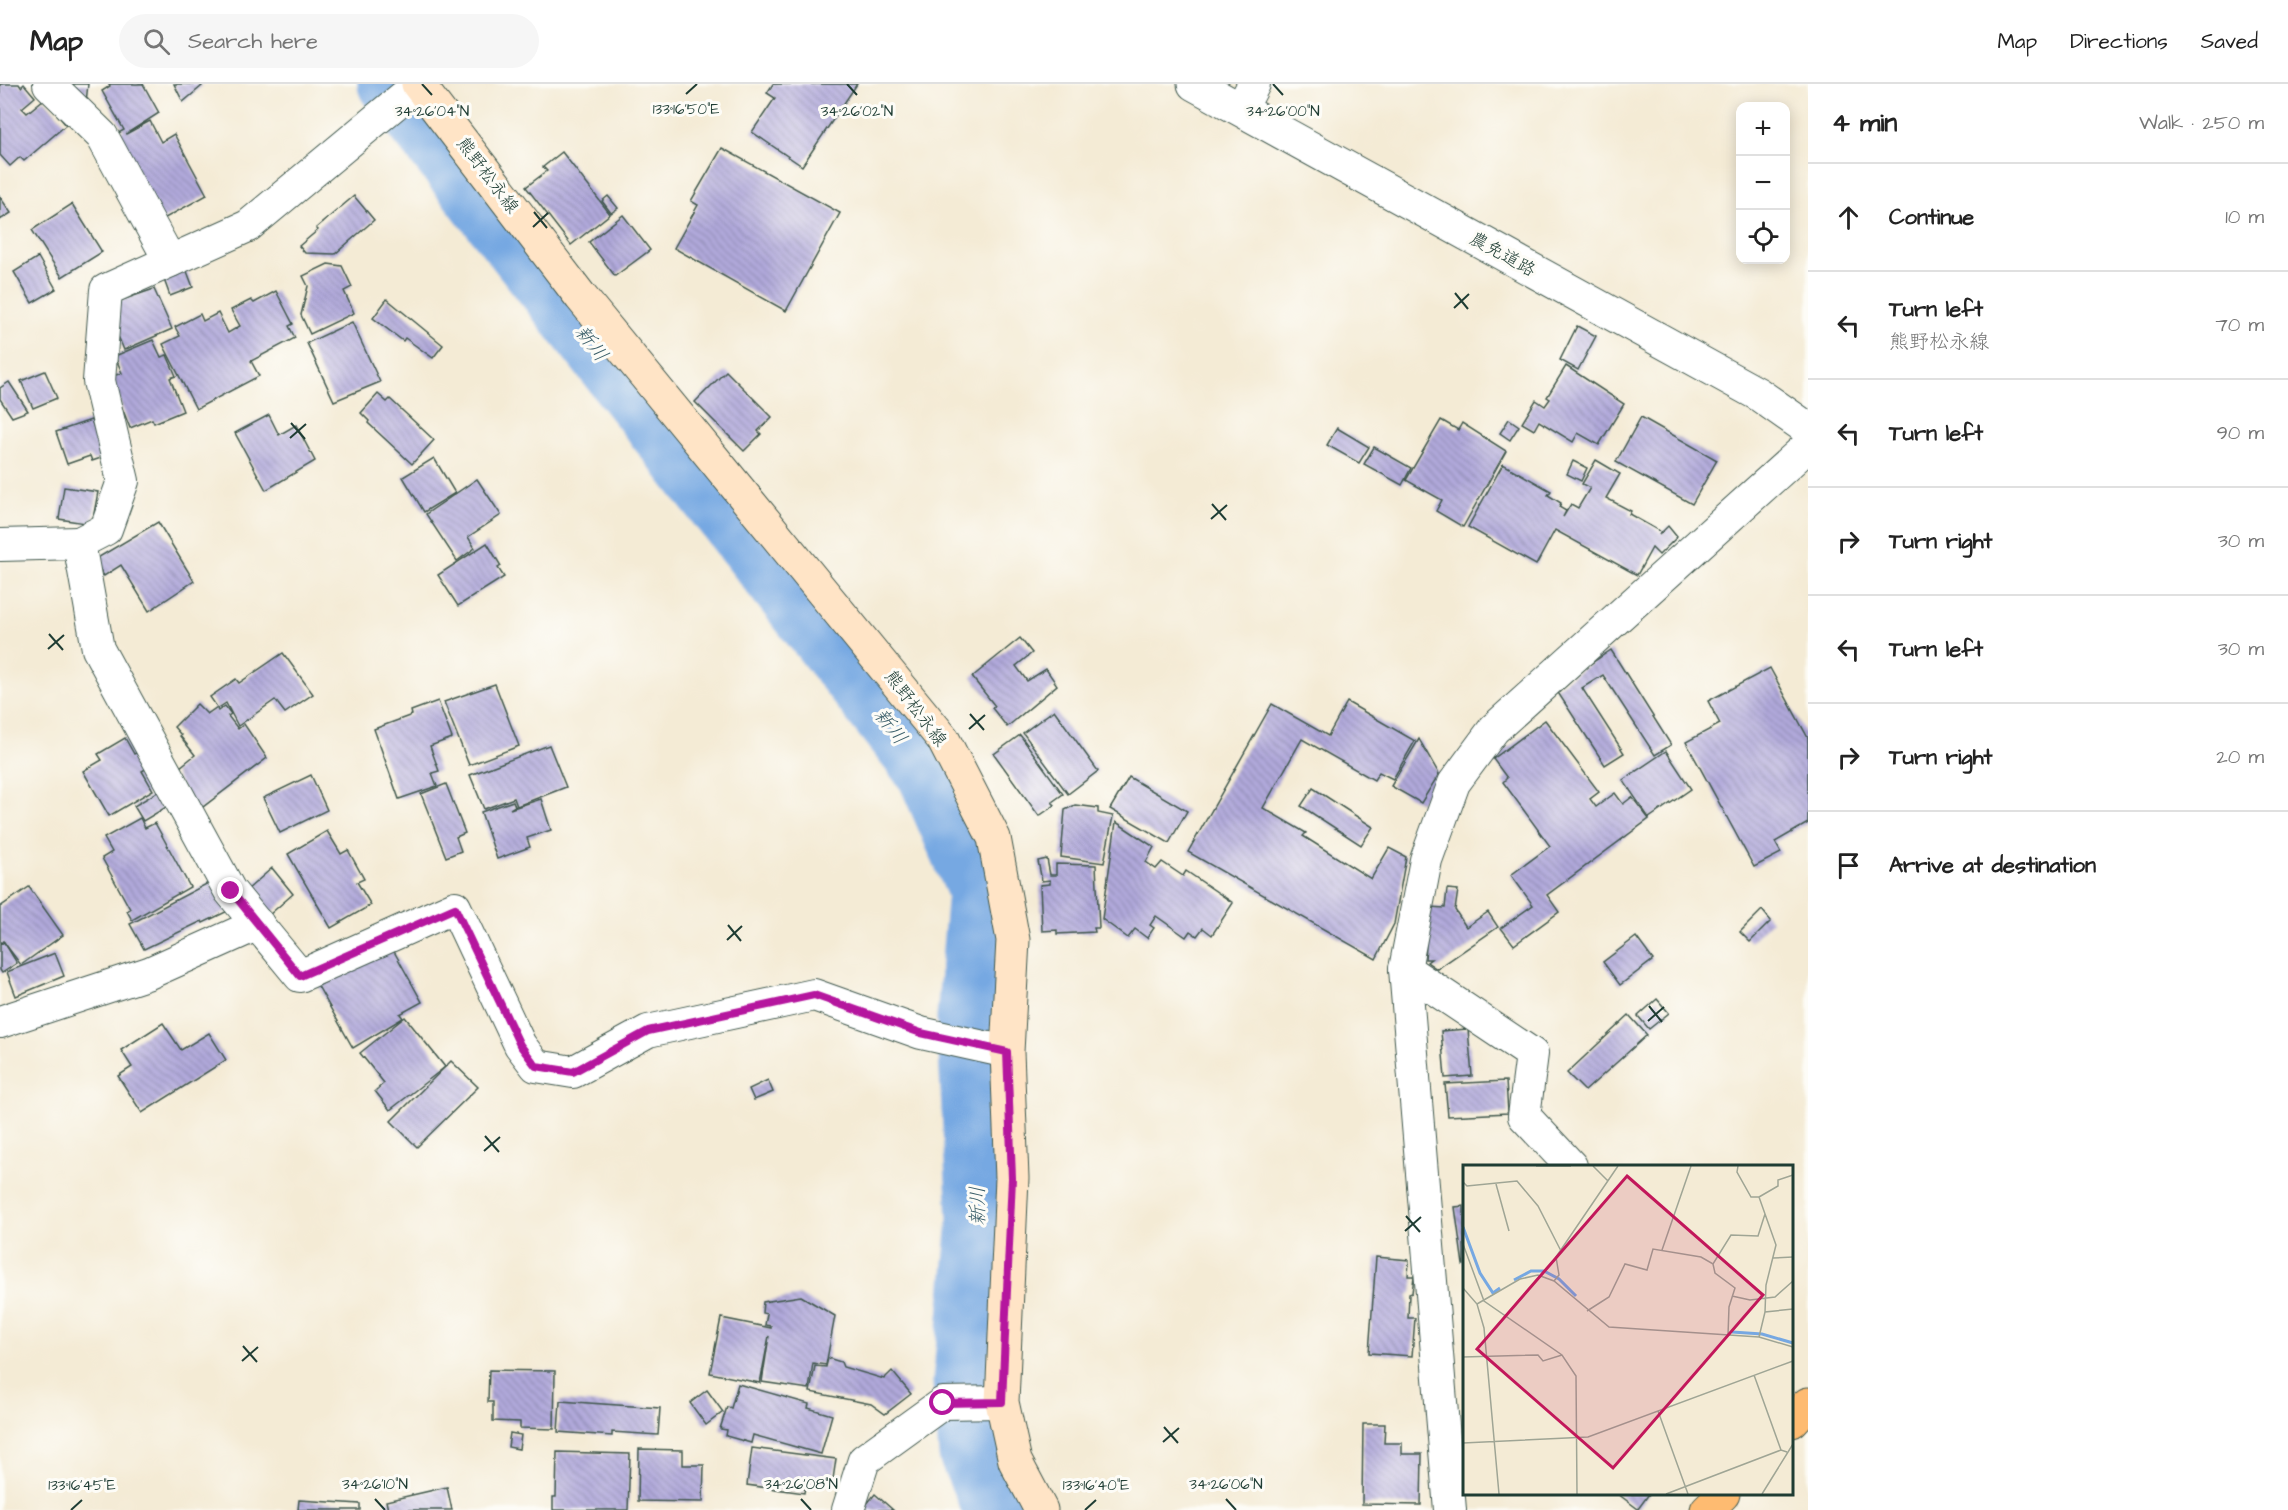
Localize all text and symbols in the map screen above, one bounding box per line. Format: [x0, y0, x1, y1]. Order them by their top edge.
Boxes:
search box [119, 14, 539, 68]
text: Map [30, 22, 83, 61]
icon: search [140, 25, 173, 58]
text: Search here [188, 26, 318, 57]
text: Map [1997, 27, 2037, 56]
text: Directions [2070, 27, 2168, 56]
text: Saved [2201, 27, 2258, 56]
text: 133°16'50"E [653, 99, 719, 120]
text: 34°26'04"N [395, 101, 469, 122]
text: 34°26'02"N [821, 101, 893, 122]
text: 34°26'00"N [1246, 101, 1320, 122]
map controls [1736, 102, 1790, 264]
button: + [1736, 102, 1790, 156]
text: 4 min [1832, 105, 1897, 141]
text: Walk · 250 m [2139, 109, 2264, 137]
street label: 熊野松永線 [451, 132, 525, 219]
button: − [1736, 156, 1790, 210]
icon: ahead [1832, 201, 1865, 234]
text: Continue [1889, 202, 1974, 233]
text: 10 m [2225, 203, 2264, 231]
button: locate [1736, 210, 1790, 264]
street label: 農免道路 [1465, 226, 1540, 283]
text: Turn left [1889, 294, 1983, 325]
icon: left [1832, 309, 1865, 342]
text: 70 m [2216, 311, 2264, 339]
water label: 新川 [568, 319, 615, 368]
text: 熊野松永線 [1889, 328, 1989, 356]
icon: left [1832, 417, 1865, 450]
text: Turn left [1889, 418, 1983, 449]
text: 90 m [2216, 419, 2264, 447]
icon: right [1832, 525, 1865, 558]
text: Turn right [1889, 526, 1992, 557]
text: 30 m [2218, 527, 2264, 555]
icon: left [1832, 633, 1865, 666]
text: Turn left [1889, 634, 1983, 665]
text: 30 m [2218, 635, 2264, 663]
street label: 熊野松永線 [879, 665, 953, 752]
water label: 新川 [867, 702, 914, 751]
icon: right [1832, 741, 1865, 774]
text: Turn right [1889, 742, 1992, 773]
text: 20 m [2216, 743, 2264, 771]
icon: arrive [1832, 849, 1865, 882]
text: Arrive at destination [1889, 850, 2096, 881]
route end [217, 877, 243, 903]
inset map [1463, 1165, 1793, 1495]
water label: 新川 [964, 1186, 992, 1226]
route start [929, 1389, 955, 1415]
text: 34°26'10"N [342, 1474, 408, 1495]
text: 34°26'08"N [764, 1474, 838, 1495]
text: 34°26'06"N [1189, 1474, 1263, 1495]
text: 133°16'45"E [48, 1475, 116, 1496]
text: 133°16'40"E [1063, 1475, 1129, 1496]

